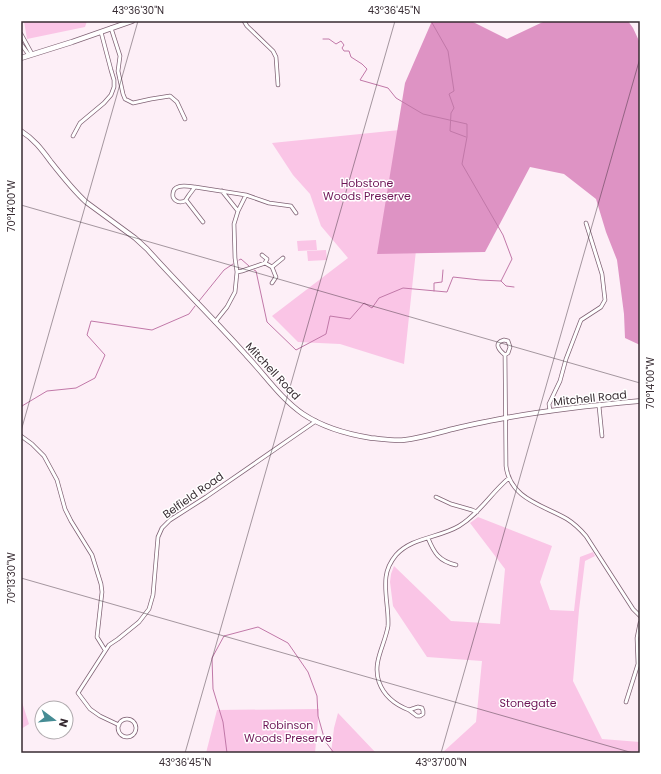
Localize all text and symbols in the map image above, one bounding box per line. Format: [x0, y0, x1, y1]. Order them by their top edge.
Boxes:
text: 43°36'30"N [112, 3, 164, 18]
text: 43°36'45"N [368, 3, 420, 18]
park label: Hobstone Woods Preserve [323, 175, 411, 204]
text: 70°14'00"W [4, 180, 19, 232]
street label: Mitchell Road [242, 339, 304, 403]
text: 70°14'00"W [643, 357, 658, 409]
street label: Mitchell Road [553, 386, 627, 410]
street label: Belfield Road [159, 468, 227, 522]
text: 70°13'30"W [4, 552, 19, 604]
park label: Stonegate [499, 695, 557, 711]
north arrow [34, 700, 74, 740]
text: N [55, 717, 72, 729]
park label: Robinson Woods Preserve [244, 717, 332, 746]
text: 43°36'45"N [159, 755, 211, 770]
text: 43°37'00"N [415, 755, 467, 770]

